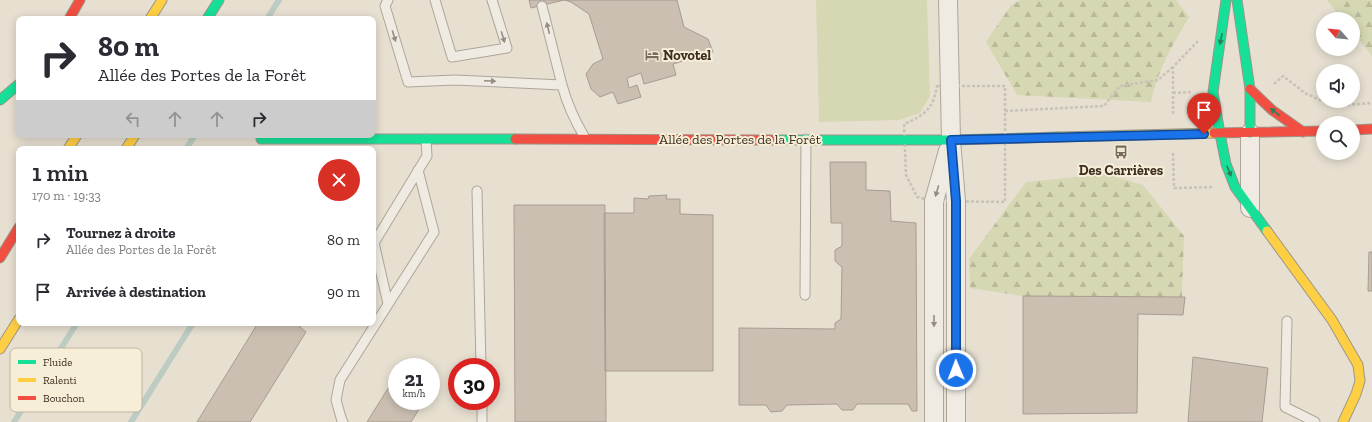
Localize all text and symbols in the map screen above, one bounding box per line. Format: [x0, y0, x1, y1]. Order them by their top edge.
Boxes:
north arrow [1316, 12, 1360, 56]
map controls [1316, 12, 1360, 160]
one-way arrow [544, 22, 550, 35]
text: 80 m [98, 30, 159, 63]
one-way arrow [391, 31, 397, 43]
icon: right [32, 32, 84, 84]
one-way arrow [500, 32, 506, 44]
one-way arrow [1217, 32, 1223, 45]
hotel icon: Novotel [644, 47, 660, 63]
place label: Novotel [663, 47, 711, 64]
text: Allée des Portes de la Forêt [98, 64, 306, 86]
button: sound [1316, 64, 1360, 108]
one-way arrow [484, 78, 496, 85]
pin [1187, 93, 1221, 134]
icon: arrive [1193, 99, 1215, 121]
icon: left [122, 108, 144, 130]
icon: ahead [164, 108, 186, 130]
icon: ahead [206, 108, 228, 130]
icon: right [248, 108, 270, 130]
one-way arrow [1270, 108, 1281, 116]
button: search [1316, 116, 1360, 160]
street label: Allée des Portes de la Forêt [659, 131, 822, 148]
bus stop icon: Des Carrières [1113, 144, 1129, 160]
text: 1 min [32, 158, 88, 187]
button: close [318, 159, 360, 201]
place label: Des Carrières [1079, 162, 1164, 179]
one-way arrow [1226, 166, 1232, 177]
one-way arrow [933, 185, 939, 198]
text: 170 m · 19:33 [32, 188, 101, 203]
text: Tournez à droite [66, 224, 176, 242]
icon: right [32, 229, 54, 251]
text: 80 m [327, 231, 360, 249]
text: Allée des Portes de la Forêt [66, 242, 216, 257]
icon: arrive [32, 281, 54, 303]
text: Arrivée à destination [66, 283, 206, 301]
text: 90 m [327, 283, 360, 301]
one-way arrow [931, 315, 937, 328]
legend [10, 348, 142, 412]
position arrow [935, 349, 977, 391]
text: Fluide [43, 356, 73, 369]
speed limit sign: 30 [448, 358, 500, 410]
text: 21 [405, 367, 423, 391]
text: Ralenti [43, 374, 77, 387]
text: km/h [403, 388, 425, 400]
text: Bouchon [43, 392, 85, 405]

